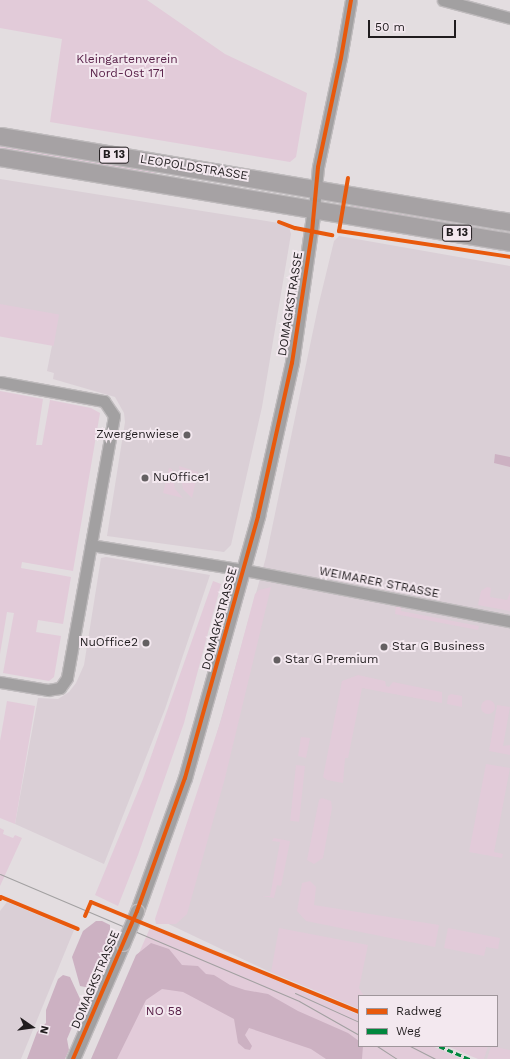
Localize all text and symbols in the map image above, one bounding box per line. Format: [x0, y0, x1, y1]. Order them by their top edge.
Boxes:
scale bar [370, 12, 458, 38]
text: 50 m [375, 20, 405, 34]
park label: Kleingartenverein Nord-Ost 171 [76, 53, 178, 81]
road number: B 13 [99, 146, 129, 164]
street label: LEOPOLDSTRASSE [139, 152, 249, 184]
road number: B 13 [442, 224, 472, 242]
street label: DOMAGKSTRASSE [276, 251, 306, 357]
place label: Zwergenwiese [96, 428, 179, 442]
marker: Zwergenwiese [182, 430, 192, 440]
place label: NuOffice1 [153, 471, 209, 485]
marker: NuOffice1 [140, 473, 150, 483]
street label: WEIMARER STRASSE [318, 564, 440, 602]
street label: DOMAGKSTRASSE [199, 566, 241, 672]
place label: NuOffice2 [80, 636, 138, 650]
marker: NuOffice2 [141, 638, 151, 648]
place label: Star G Business [392, 640, 485, 654]
marker: Star G Business [379, 642, 389, 652]
place label: Star G Premium [285, 653, 379, 667]
marker: Star G Premium [272, 655, 282, 665]
street label: DOMAGKSTRASSE [69, 929, 123, 1031]
legend [358, 995, 498, 1047]
text: Radweg [396, 1004, 441, 1018]
park label: NO 58 [146, 1005, 182, 1019]
north arrow [12, 1007, 52, 1047]
text: N [37, 1024, 51, 1035]
text: Weg [396, 1024, 420, 1038]

